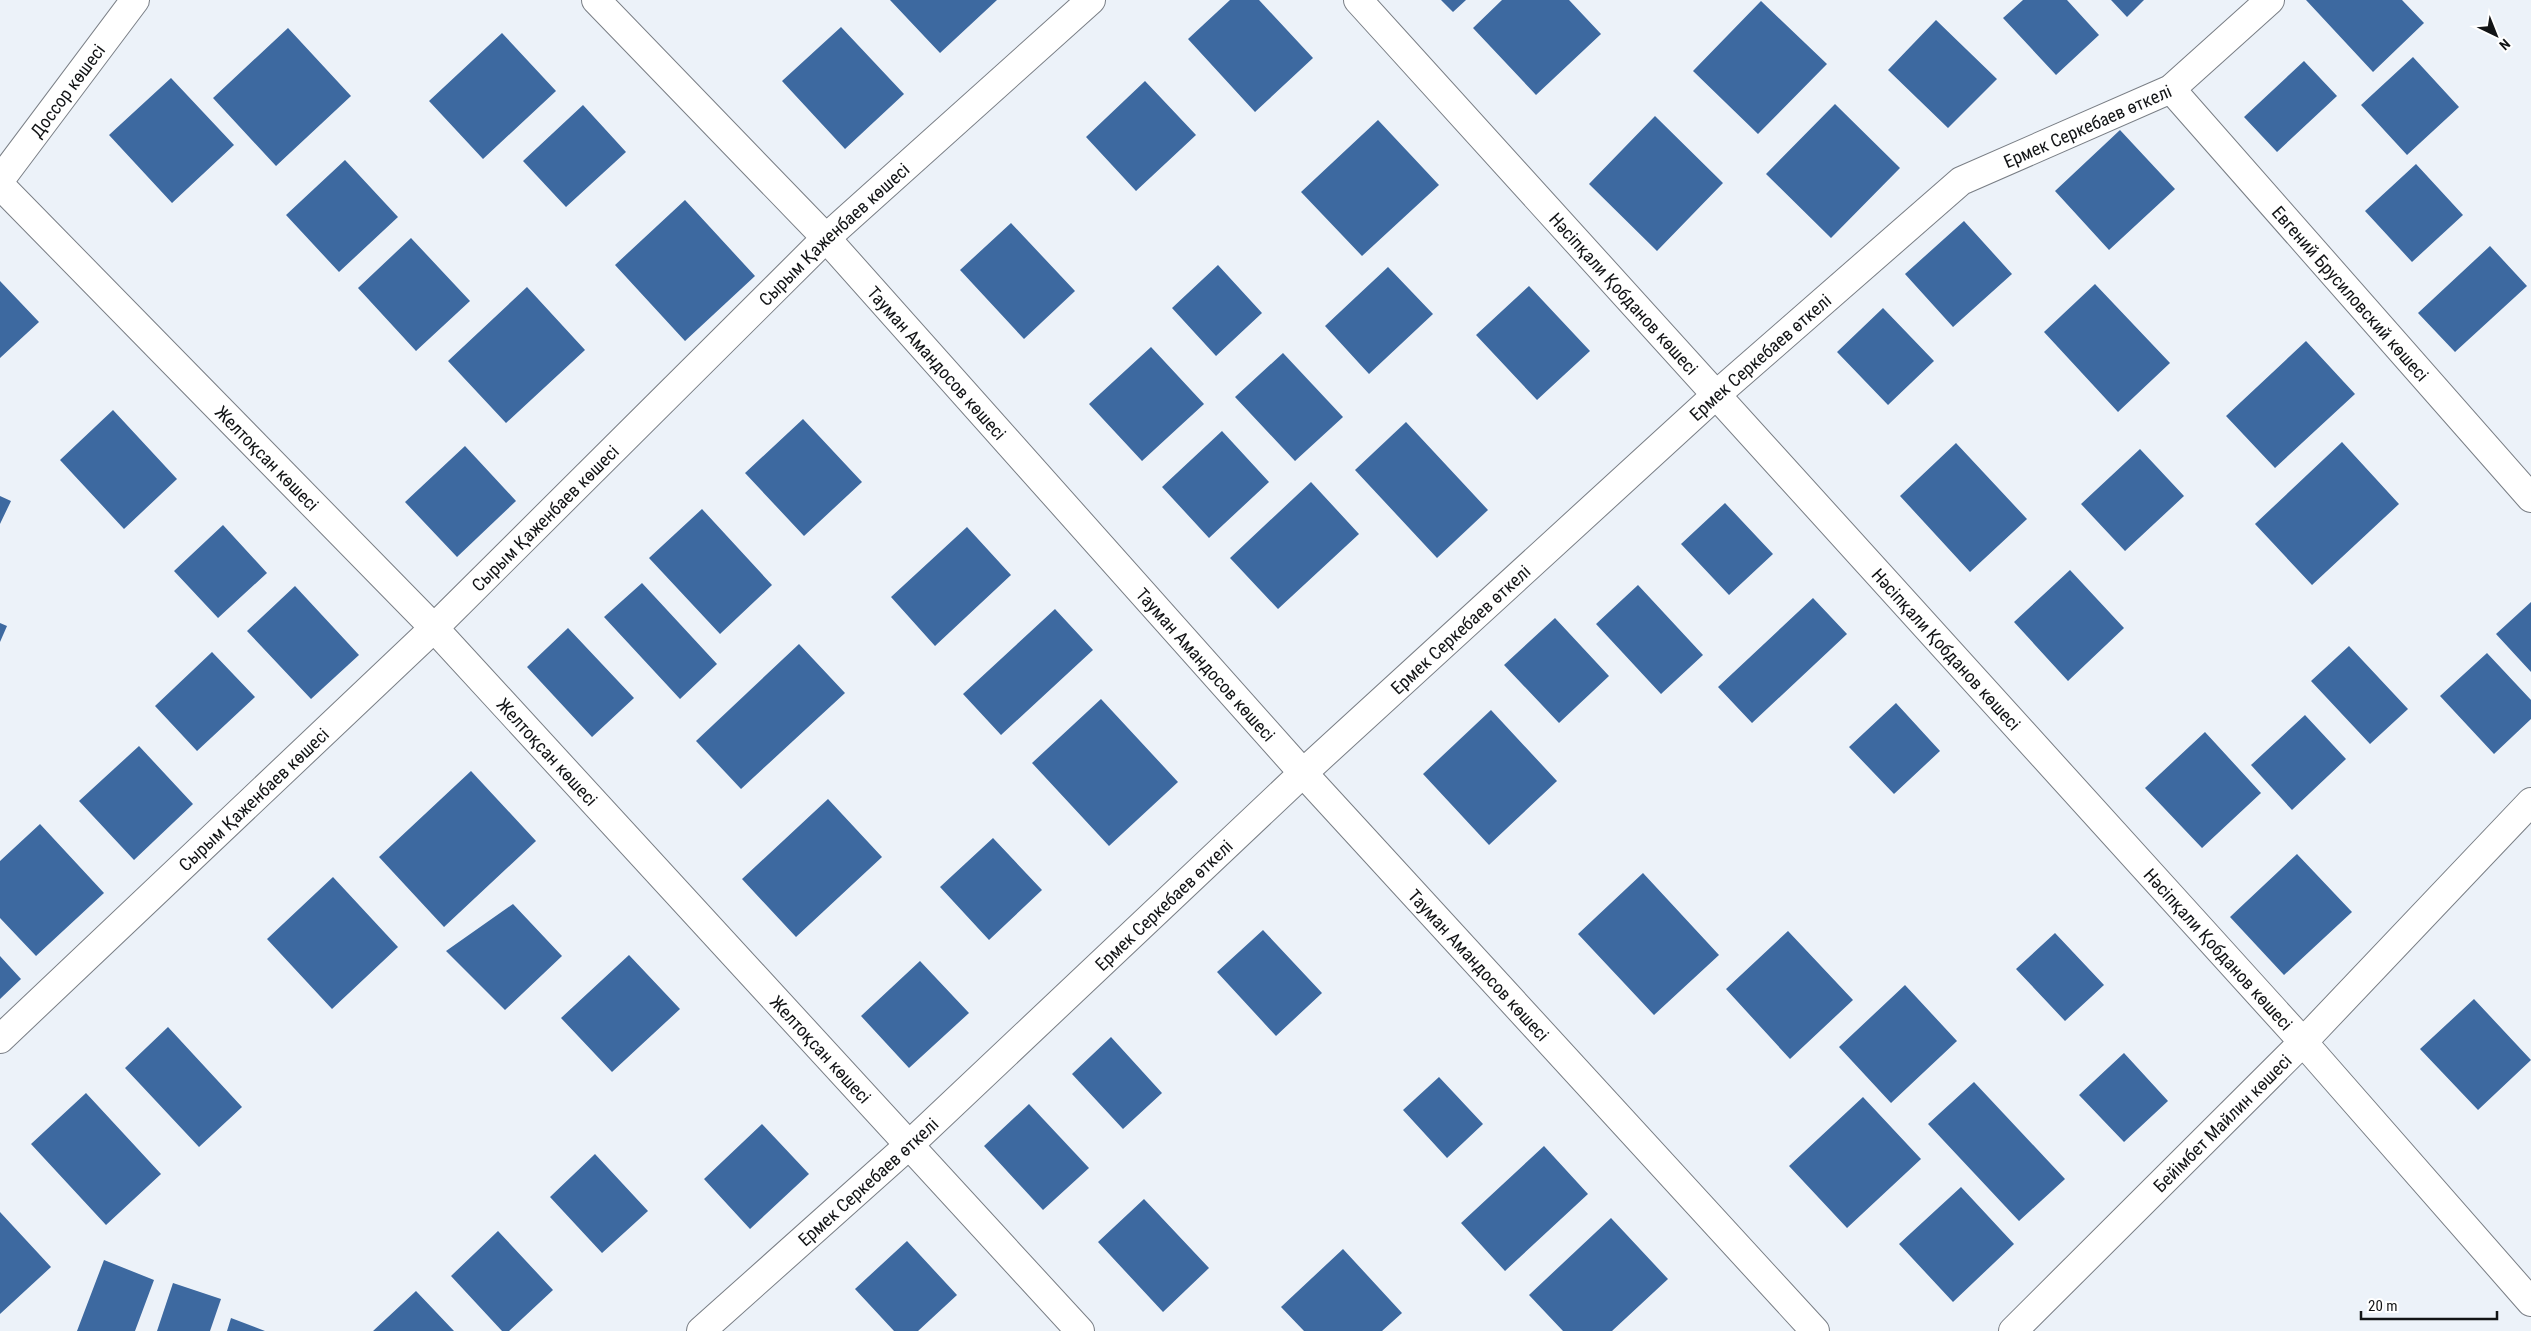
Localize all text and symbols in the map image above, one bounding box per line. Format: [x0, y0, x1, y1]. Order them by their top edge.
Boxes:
north arrow [2471, 10, 2521, 60]
text: N [2496, 36, 2513, 53]
street label: Доссор көшесі [26, 40, 109, 141]
street label: Ермек Серкебаев өткелі [2000, 80, 2175, 172]
street label: Сырым Қаженбаев көшесі [754, 158, 913, 310]
street label: Евгений Брусиловский көшесі [2268, 201, 2433, 385]
street label: Нәсіпқали Қобданов көшесі [1545, 208, 1703, 379]
street label: Тауман Амандосов көшесі [863, 282, 1011, 444]
street label: Ермек Серкебаев өткелі [1685, 289, 1835, 425]
street label: Желтоқсан көшесі [211, 401, 323, 515]
street label: Сырым Қаженбаев көшесі [467, 440, 623, 595]
street label: Ермек Серкебаев өткелі [1386, 560, 1534, 698]
street label: Нәсіпқали Қобданов көшесі [1868, 564, 2025, 734]
street label: Тауман Амандосов көшесі [1132, 583, 1280, 745]
street label: Желтоқсан көшесі [493, 693, 602, 810]
street label: Сырым Қаженбаев көшесі [174, 723, 333, 875]
street label: Ермек Серкебаев өткелі [1090, 835, 1237, 975]
street label: Нәсіпқали Қобданов көшесі [2140, 864, 2297, 1034]
street label: Тауман Амандосов көшесі [1404, 885, 1554, 1045]
street label: Желтоқсан көшесі [766, 991, 876, 1107]
street label: Бейімбет Майлин көшесі [2149, 1050, 2295, 1196]
street label: Ермек Серкебаев өткелі [793, 1113, 942, 1250]
scale bar [2361, 1288, 2497, 1320]
text: 20 m [2368, 1297, 2398, 1315]

